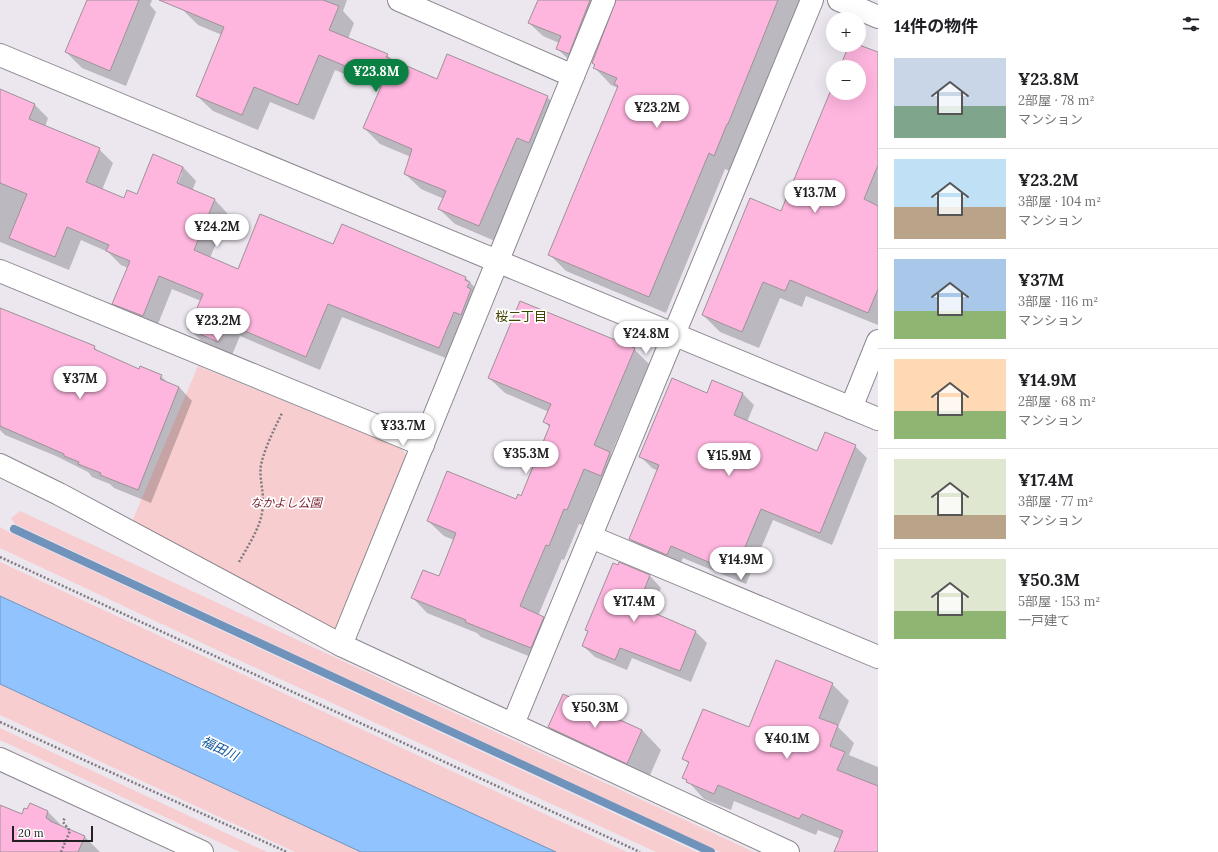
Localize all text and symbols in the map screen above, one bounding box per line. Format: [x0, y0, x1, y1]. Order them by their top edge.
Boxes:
map controls [826, 12, 866, 100]
button: + [826, 12, 866, 52]
icon: filters [1180, 13, 1202, 35]
text: 14件の物件 [894, 15, 978, 37]
pin: ¥23.8M [343, 59, 409, 93]
button: − [826, 60, 866, 100]
text: ¥23.8M [353, 63, 399, 80]
text: ¥23.8M [1018, 68, 1079, 90]
icon: home [926, 74, 974, 122]
text: 2部屋 · 78 m² [1018, 92, 1094, 109]
pin: ¥23.2M [624, 95, 690, 129]
text: ¥23.2M [634, 99, 680, 116]
text: マンション [1018, 111, 1083, 128]
text: ¥23.2M [1018, 169, 1078, 191]
icon: home [926, 175, 974, 223]
pin: ¥13.7M [782, 180, 848, 214]
text: ¥13.7M [793, 184, 837, 201]
text: 3部屋 · 104 m² [1018, 193, 1101, 210]
text: マンション [1018, 212, 1083, 229]
pin: ¥24.2M [184, 214, 250, 248]
text: ¥24.2M [194, 218, 240, 235]
text: ¥37M [1018, 269, 1064, 291]
icon: home [926, 275, 974, 323]
text: 3部屋 · 116 m² [1018, 293, 1098, 310]
pin: ¥23.2M [185, 308, 251, 342]
district label: 桜二丁目 [495, 308, 547, 325]
text: ¥23.2M [195, 312, 241, 329]
text: マンション [1018, 312, 1083, 329]
pin: ¥24.8M [613, 321, 679, 355]
text: ¥24.8M [623, 325, 669, 342]
pin: ¥37M [56, 366, 104, 400]
text: ¥14.9M [1018, 369, 1077, 391]
text: ¥37M [62, 370, 98, 387]
icon: home [926, 375, 974, 423]
text: 2部屋 · 68 m² [1018, 393, 1096, 410]
text: マンション [1018, 412, 1083, 429]
pin: ¥33.7M [370, 413, 436, 447]
text: ¥33.7M [380, 417, 426, 434]
pin: ¥35.3M [493, 441, 559, 475]
pin: ¥15.9M [696, 443, 762, 477]
text: ¥35.3M [503, 445, 549, 462]
text: ¥15.9M [707, 447, 751, 464]
text: ¥17.4M [1018, 469, 1074, 491]
icon: home [926, 475, 974, 523]
text: 3部屋 · 77 m² [1018, 493, 1093, 510]
park label: なかよし公園 [250, 495, 324, 510]
text: マンション [1018, 512, 1083, 529]
pin: ¥14.9M [708, 547, 774, 581]
text: ¥14.9M [719, 551, 763, 568]
text: ¥50.3M [1018, 569, 1080, 591]
icon: home [926, 575, 974, 623]
pin: ¥17.4M [601, 589, 667, 623]
text: ¥17.4M [613, 593, 655, 610]
text: 5部屋 · 153 m² [1018, 593, 1100, 610]
text: 一戸建て [1018, 612, 1070, 629]
pin: ¥50.3M [562, 695, 628, 729]
text: ¥50.3M [571, 699, 619, 716]
pin: ¥40.1M [754, 726, 820, 760]
text: ¥40.1M [764, 730, 810, 747]
water label: 福田川 [199, 733, 243, 765]
scale bar [12, 824, 93, 843]
text: 20 m [18, 826, 43, 840]

